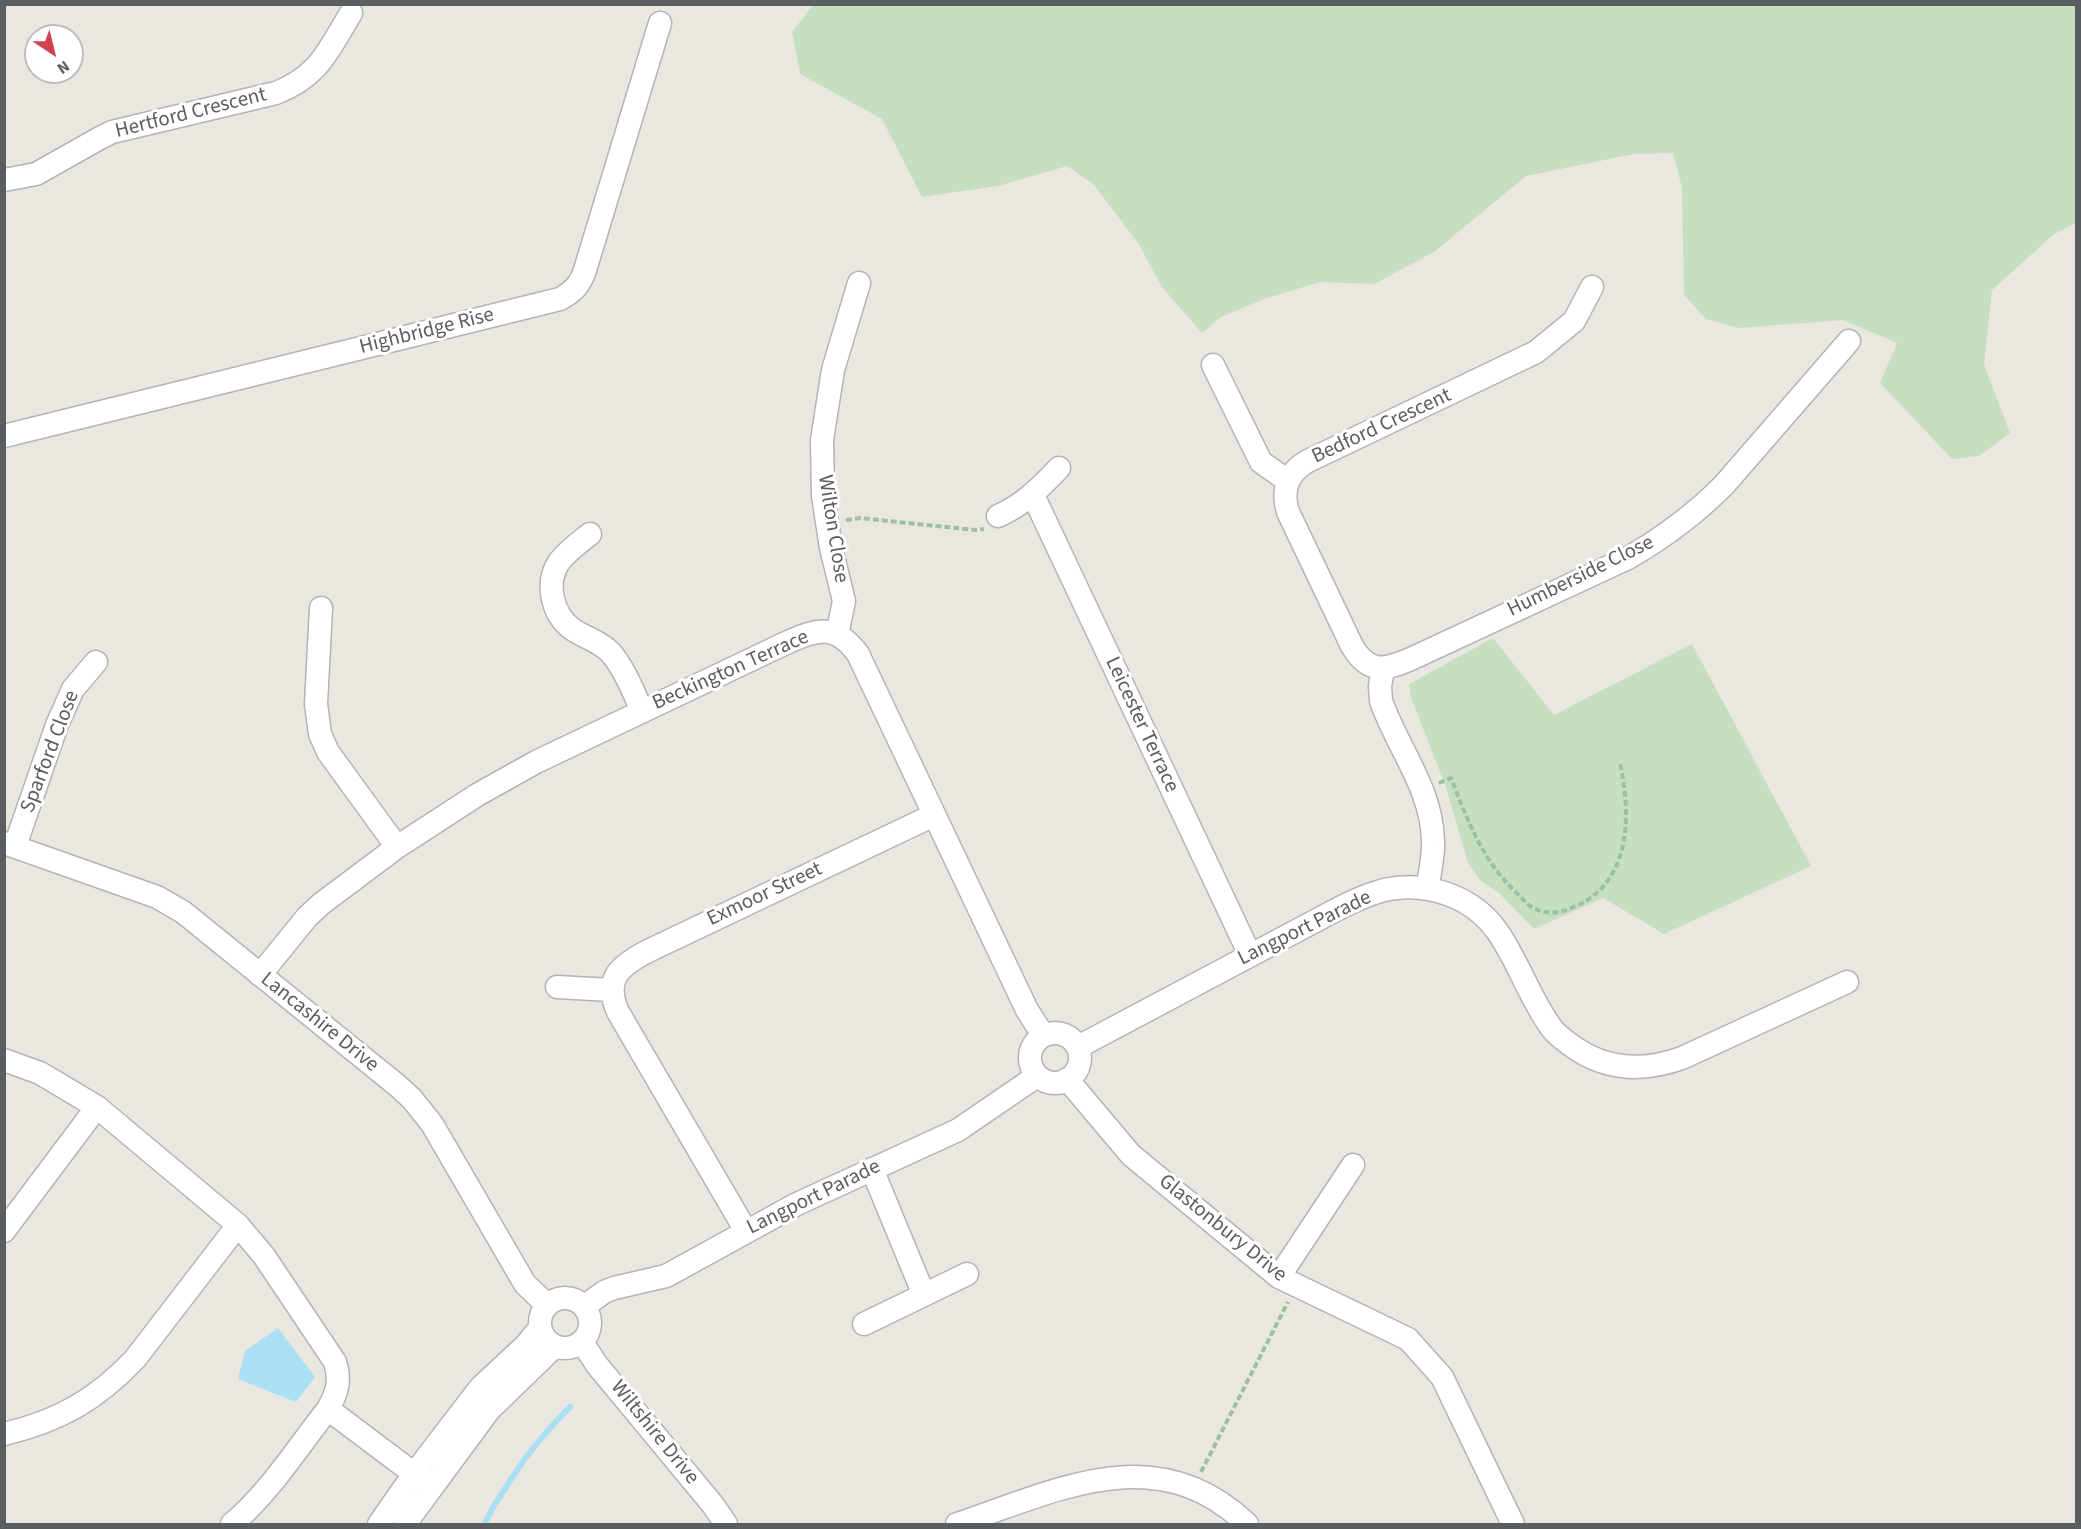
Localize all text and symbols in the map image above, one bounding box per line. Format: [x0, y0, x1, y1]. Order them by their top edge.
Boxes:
north arrow [24, 24, 84, 84]
text: N [53, 55, 74, 79]
street label: Hertford Crescent [113, 83, 269, 145]
street label: Highbridge Rise [357, 303, 497, 361]
street label: Bedford Crescent [1308, 384, 1456, 470]
street label: Wilton Close [811, 473, 853, 585]
street label: Humberside Close [1504, 531, 1658, 623]
street label: Beckington Terrace [649, 625, 813, 717]
street label: Leicester Terrace [1099, 653, 1183, 797]
street label: Sparford Close [16, 687, 86, 817]
street label: Exmoor Street [703, 857, 827, 933]
street label: Langport Parade [1234, 886, 1376, 972]
street label: Lancashire Drive [255, 968, 383, 1078]
street label: Langport Parade [743, 1155, 885, 1241]
street label: Glastonbury Drive [1153, 1170, 1291, 1288]
street label: Wiltshire Drive [604, 1376, 704, 1490]

